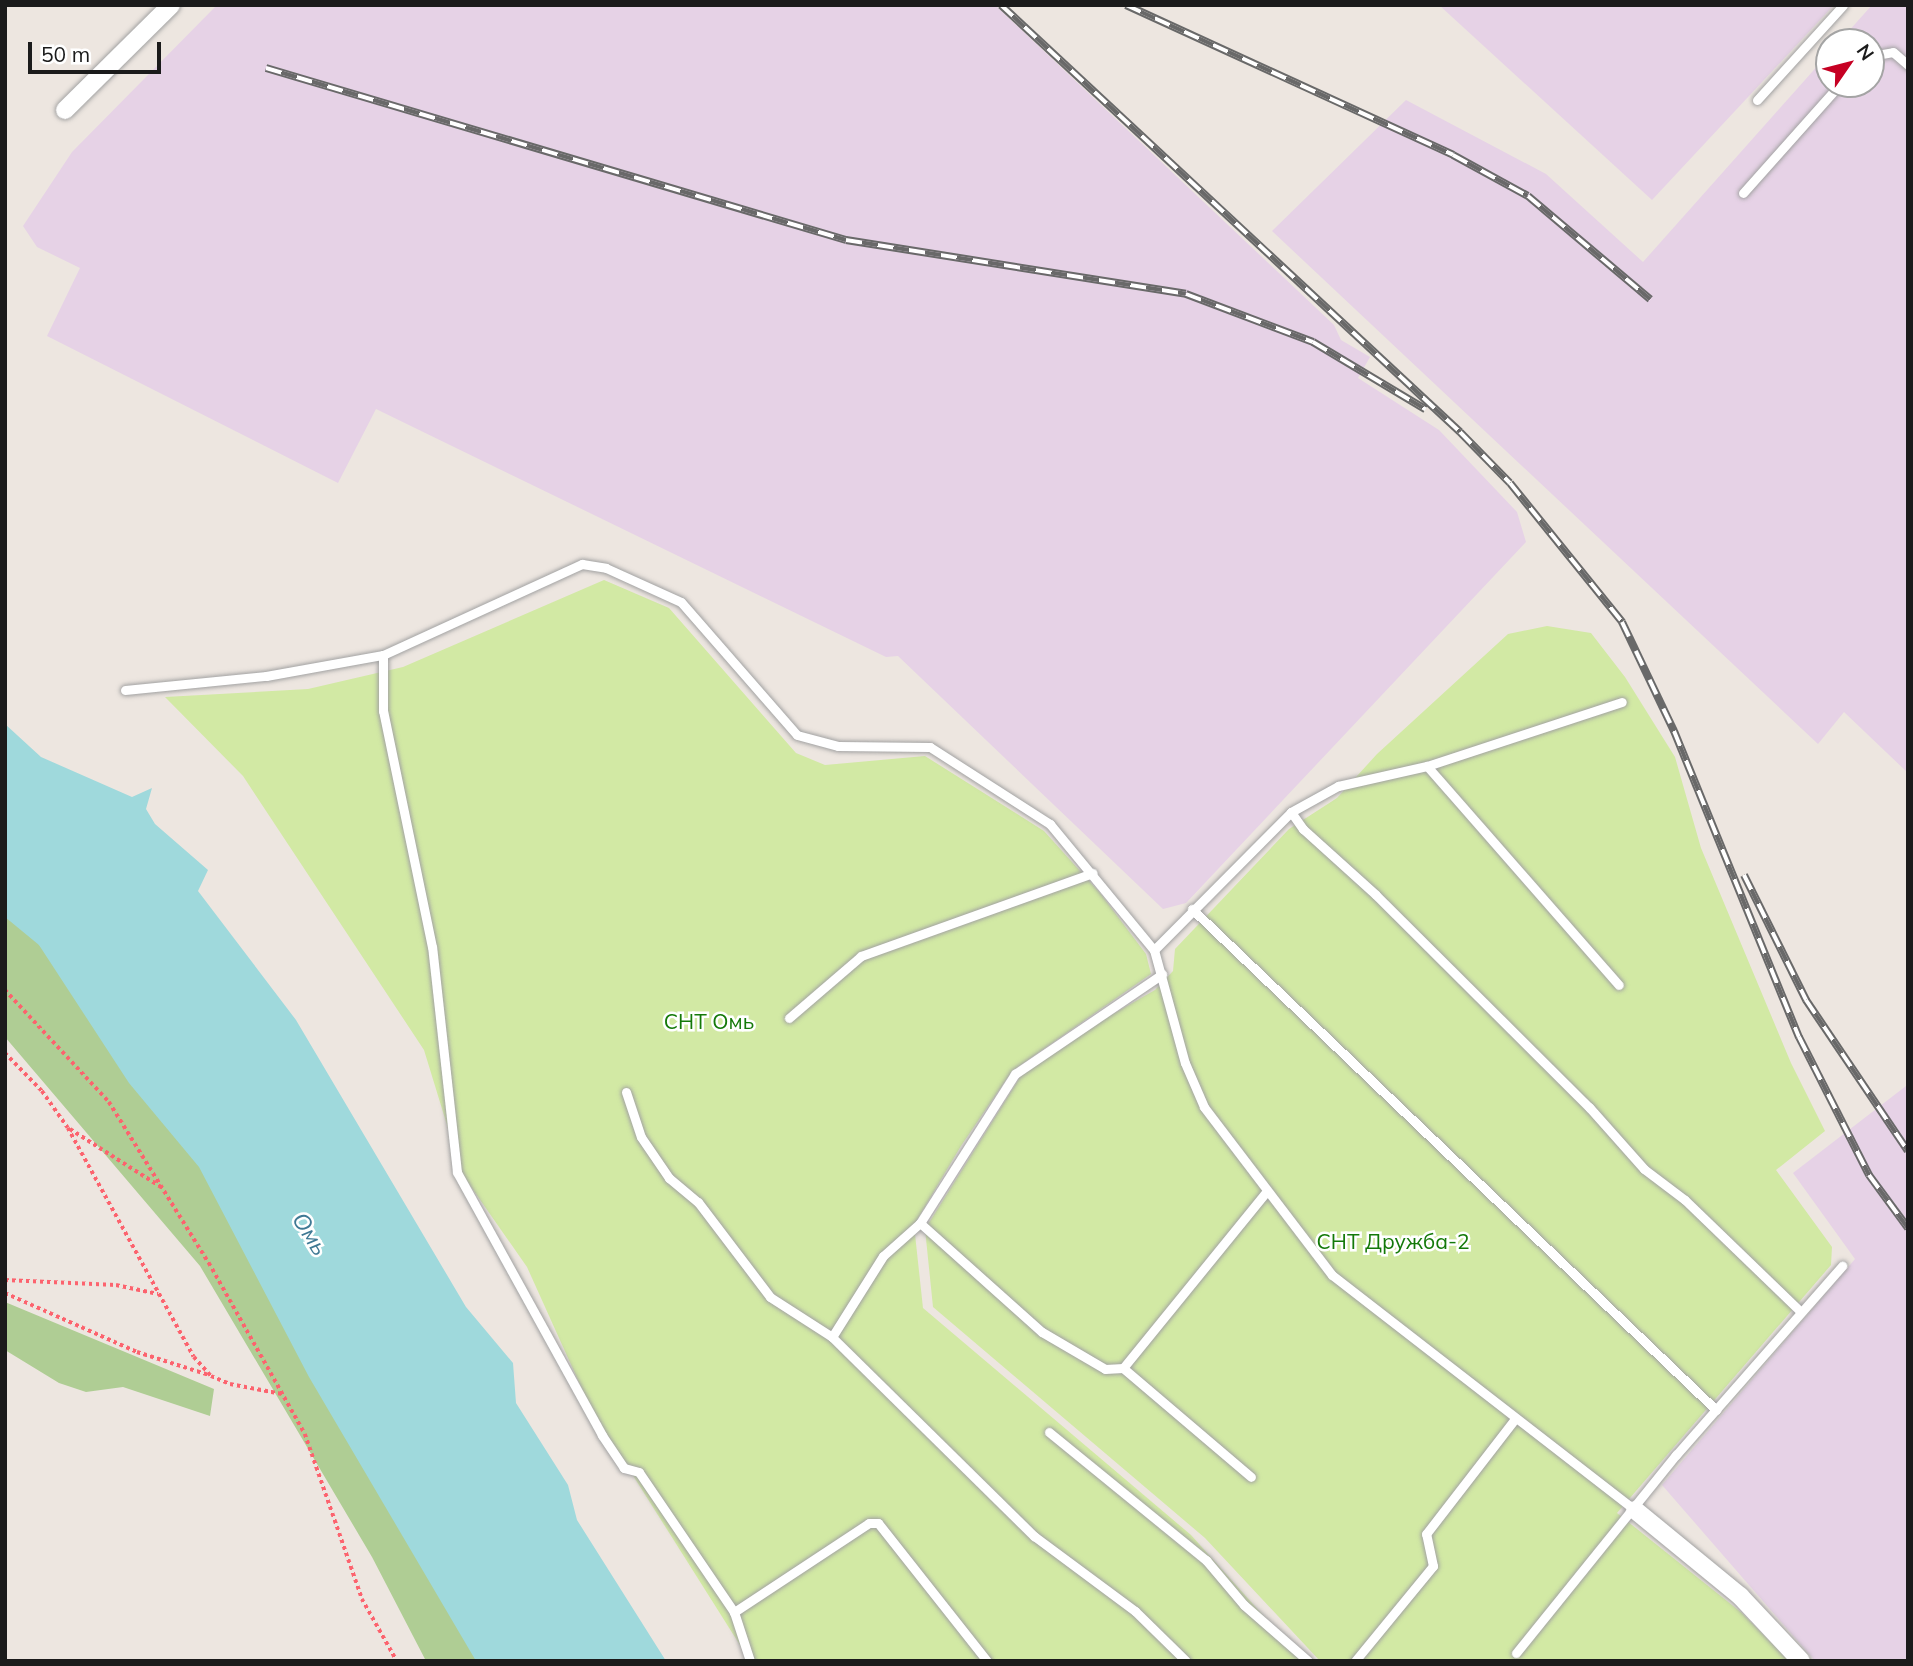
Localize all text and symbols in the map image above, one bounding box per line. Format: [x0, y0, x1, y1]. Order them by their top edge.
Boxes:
scale bar [32, 28, 164, 72]
north arrow [1815, 28, 1885, 98]
text: N [1852, 39, 1880, 65]
text: 50 m [41, 41, 90, 67]
park label: СНТ Омь [664, 1008, 754, 1034]
water label: Омь [286, 1207, 334, 1261]
park label: СНТ Дружба-2 [1316, 1228, 1470, 1254]

